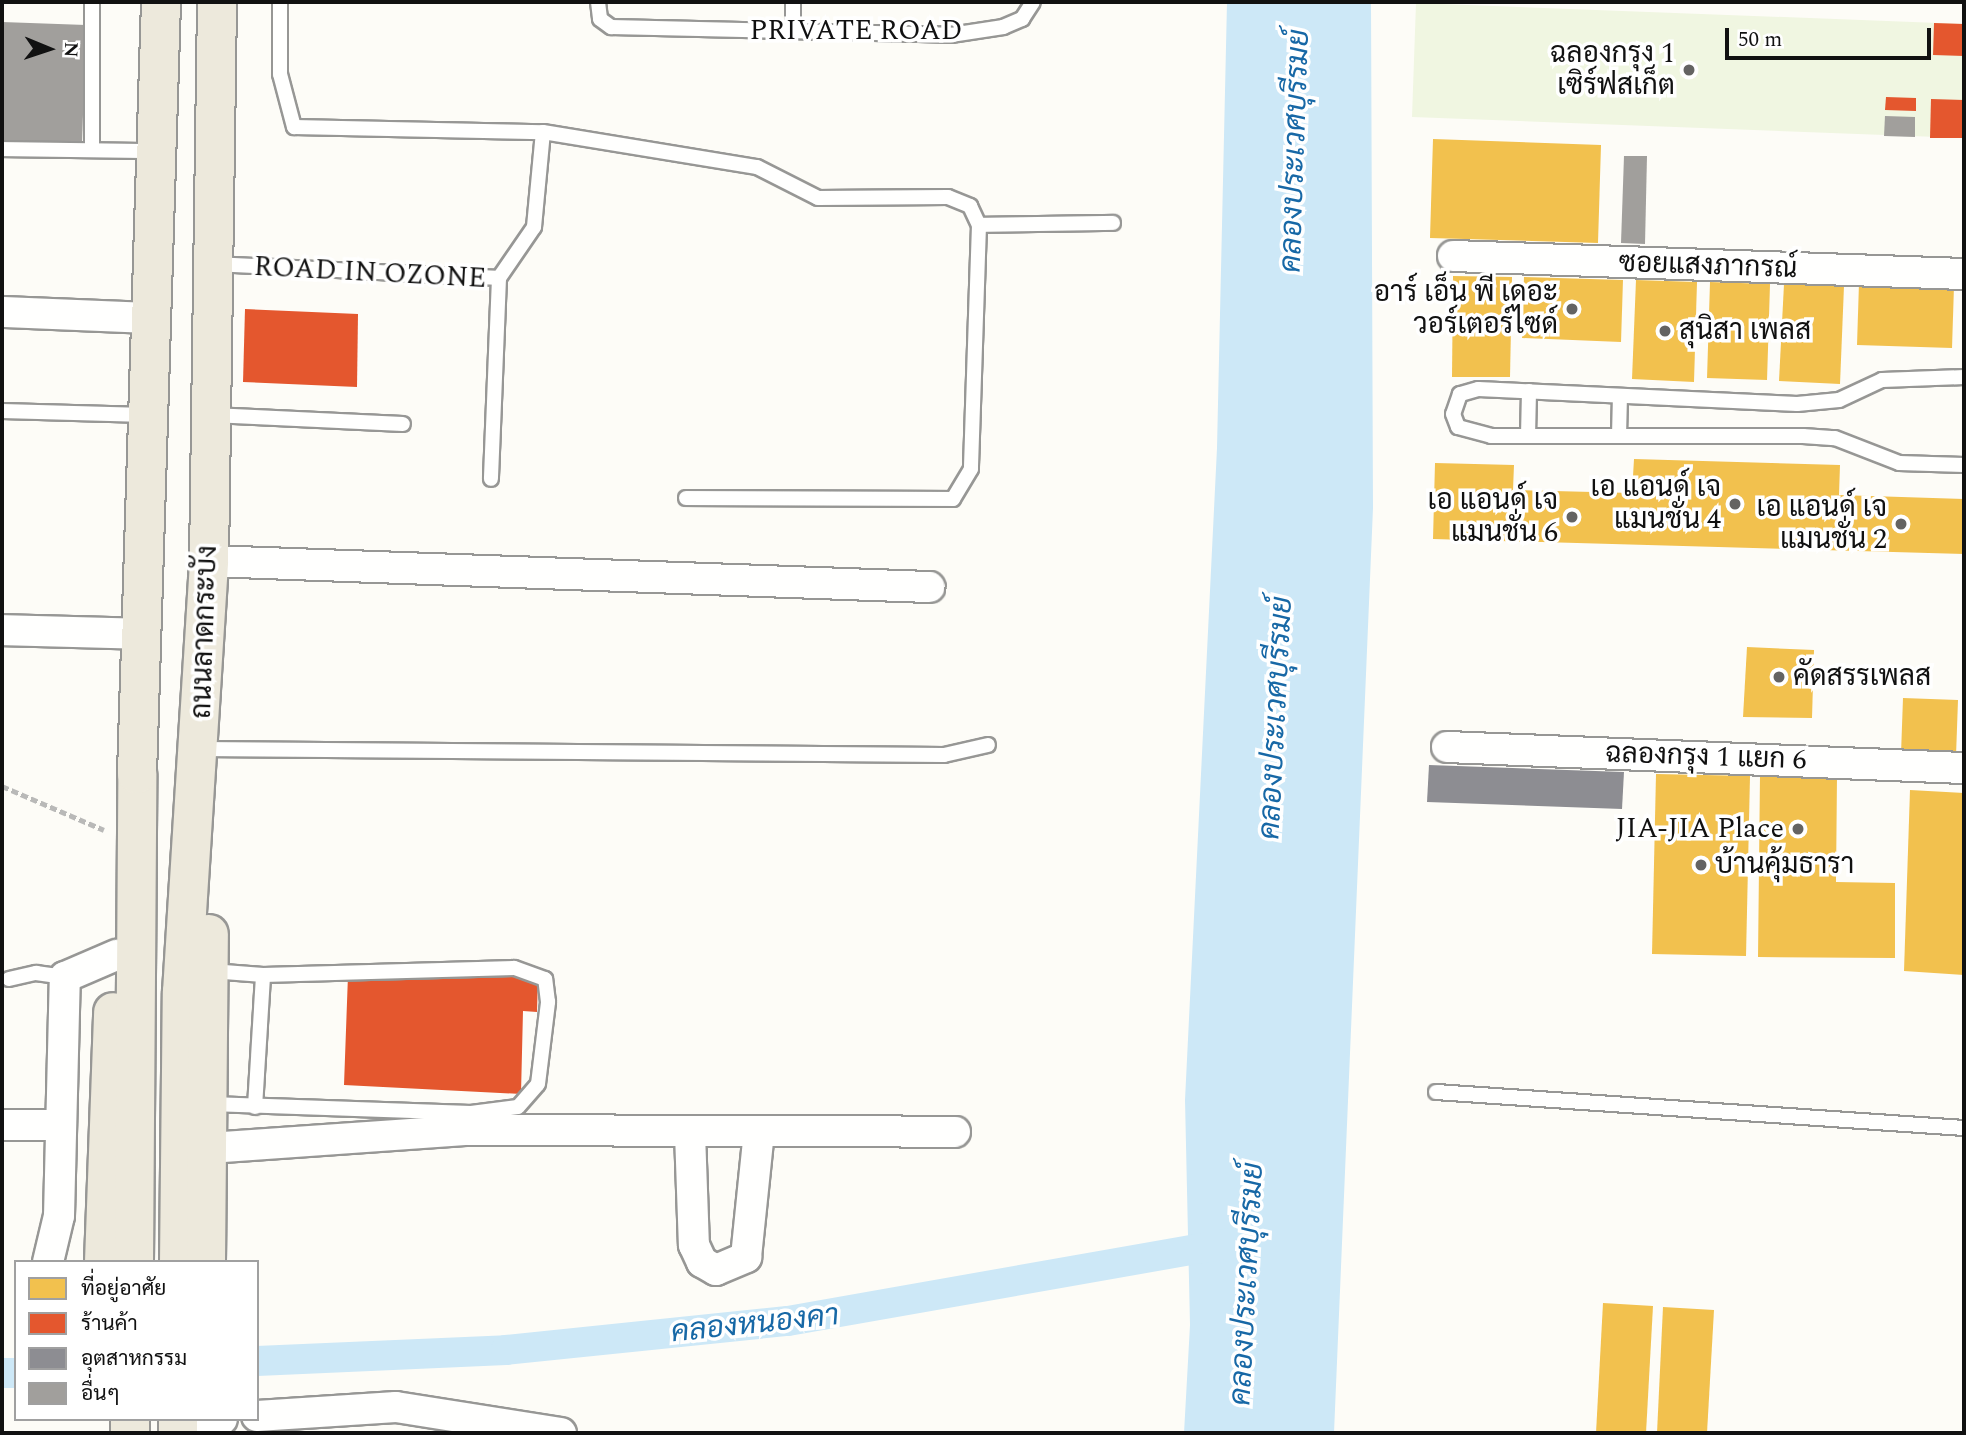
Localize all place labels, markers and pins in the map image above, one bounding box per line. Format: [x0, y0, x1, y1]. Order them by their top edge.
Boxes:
place label: ฉลองกรุง 1 เซิร์ฟสเก็ต [1550, 37, 1675, 103]
marker: ฉลองกรุง 1 เซิร์ฟสเก็ต [1681, 62, 1697, 78]
place label: อาร์ เอ็น พี เดอะ วอร์เตอร์ไซด์ [1374, 276, 1558, 342]
marker: อาร์ เอ็น พี เดอะ วอร์เตอร์ไซด์ [1564, 301, 1580, 317]
place label: สุนิสา เพลส [1679, 314, 1811, 348]
marker: สุนิสา เพลส [1657, 323, 1673, 339]
place label: เอ แอนด์ เจ แมนชั่น 4 [1591, 471, 1721, 537]
place label: เอ แอนด์ เจ แมนชั่น 6 [1428, 484, 1558, 550]
place label: เอ แอนด์ เจ แมนชั่น 2 [1757, 491, 1887, 557]
marker: เอ แอนด์ เจ แมนชั่น 4 [1727, 496, 1743, 512]
marker: เอ แอนด์ เจ แมนชั่น 6 [1564, 509, 1580, 525]
marker: เอ แอนด์ เจ แมนชั่น 2 [1893, 516, 1909, 532]
place label: คัดสรรเพลส [1793, 660, 1931, 694]
marker: คัดสรรเพลส [1771, 669, 1787, 685]
place label: JIA-JIA Place [1615, 812, 1784, 846]
marker: JIA-JIA Place [1790, 821, 1806, 837]
place label: บ้านคุ้มธารา [1715, 848, 1854, 882]
marker: บ้านคุ้มธารา [1693, 857, 1709, 873]

